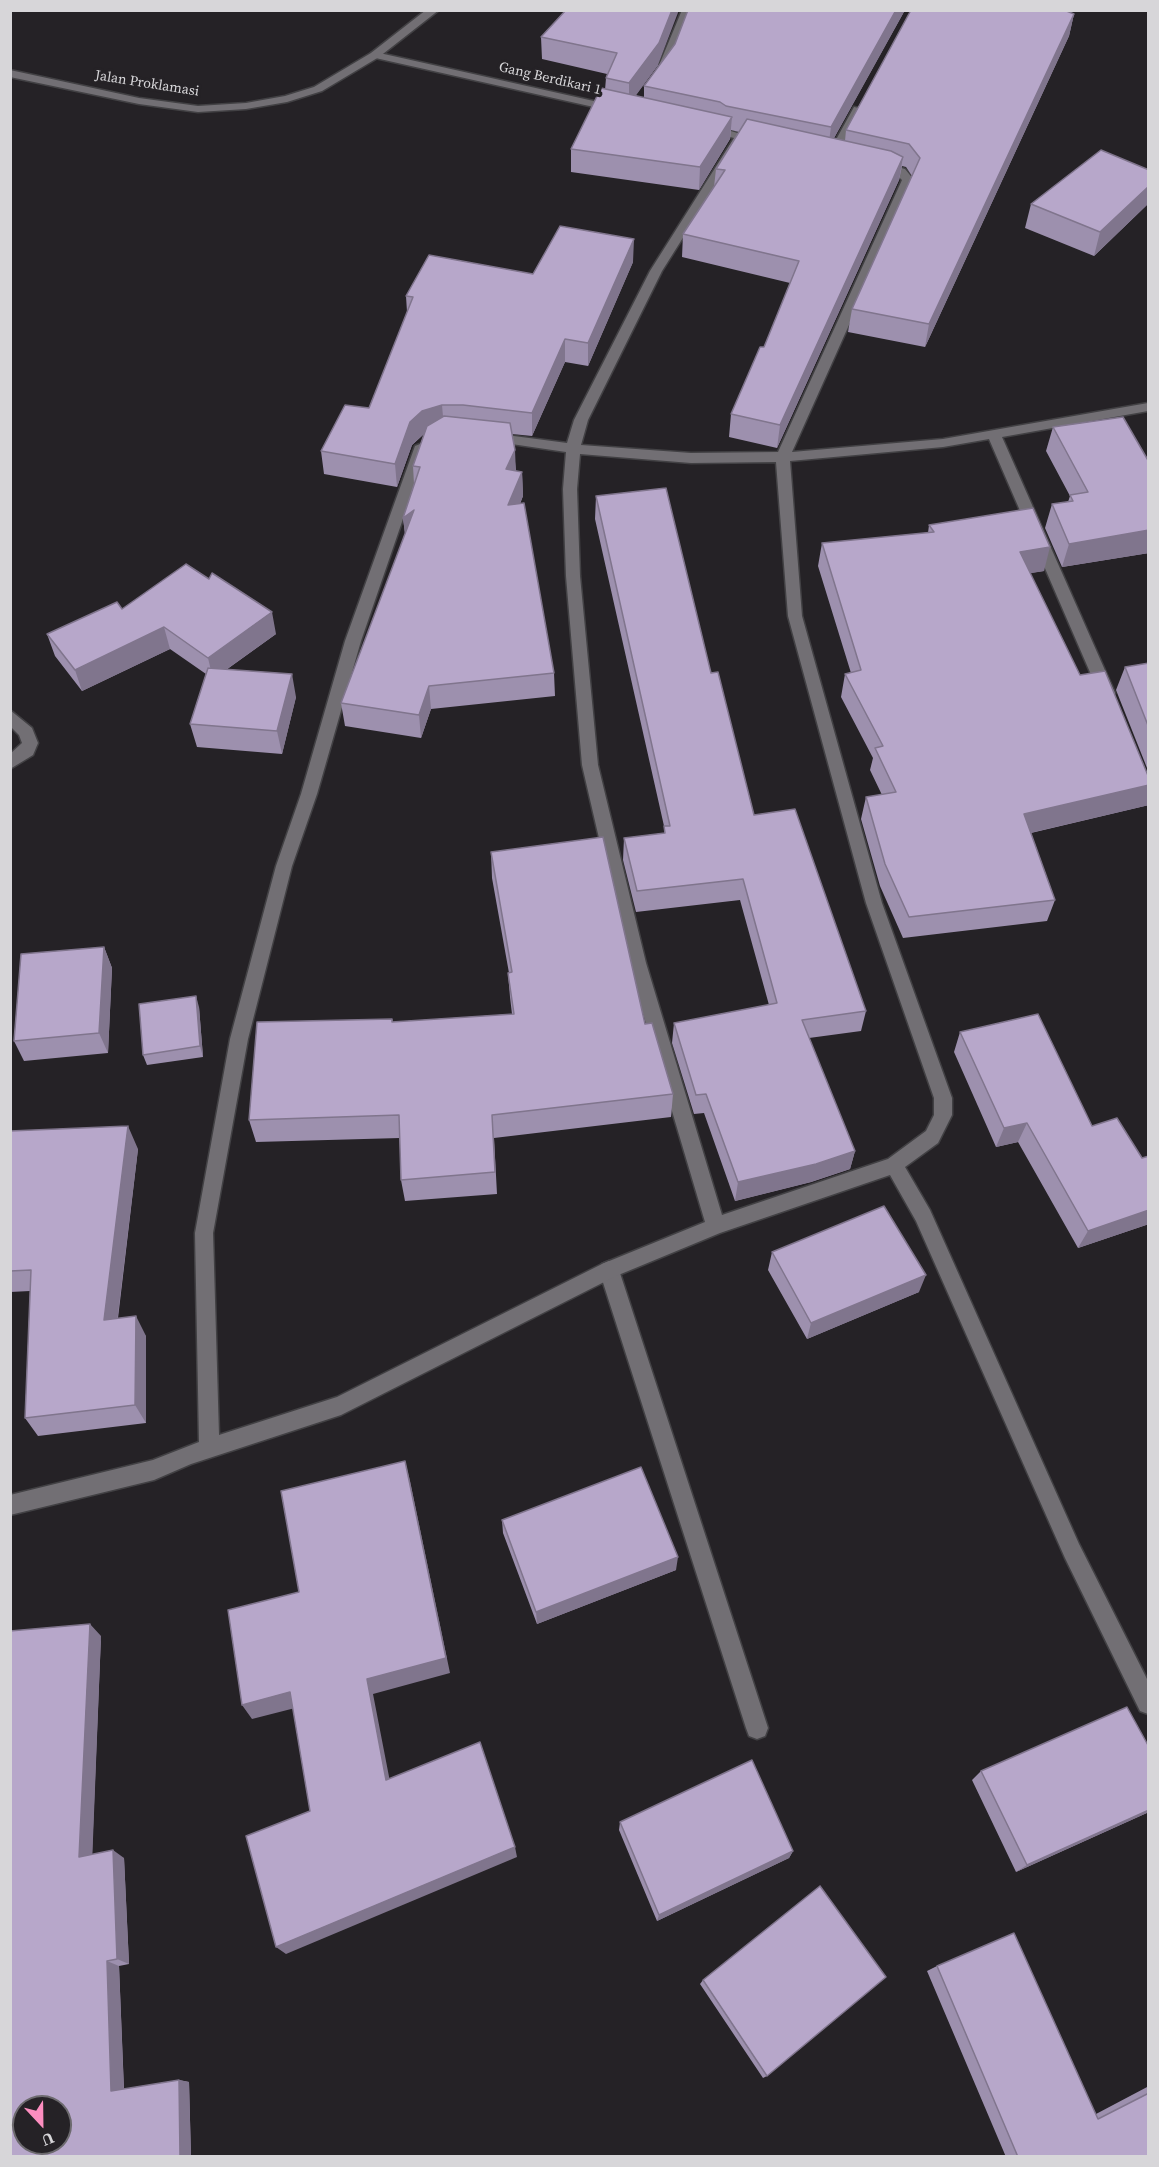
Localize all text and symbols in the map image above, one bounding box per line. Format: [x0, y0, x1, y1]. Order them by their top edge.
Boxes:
street label: Gang Berdikari 1 [497, 59, 603, 99]
street label: Jalan Proklamasi [94, 67, 200, 101]
north arrow [12, 2095, 72, 2155]
text: U [38, 2127, 58, 2152]

